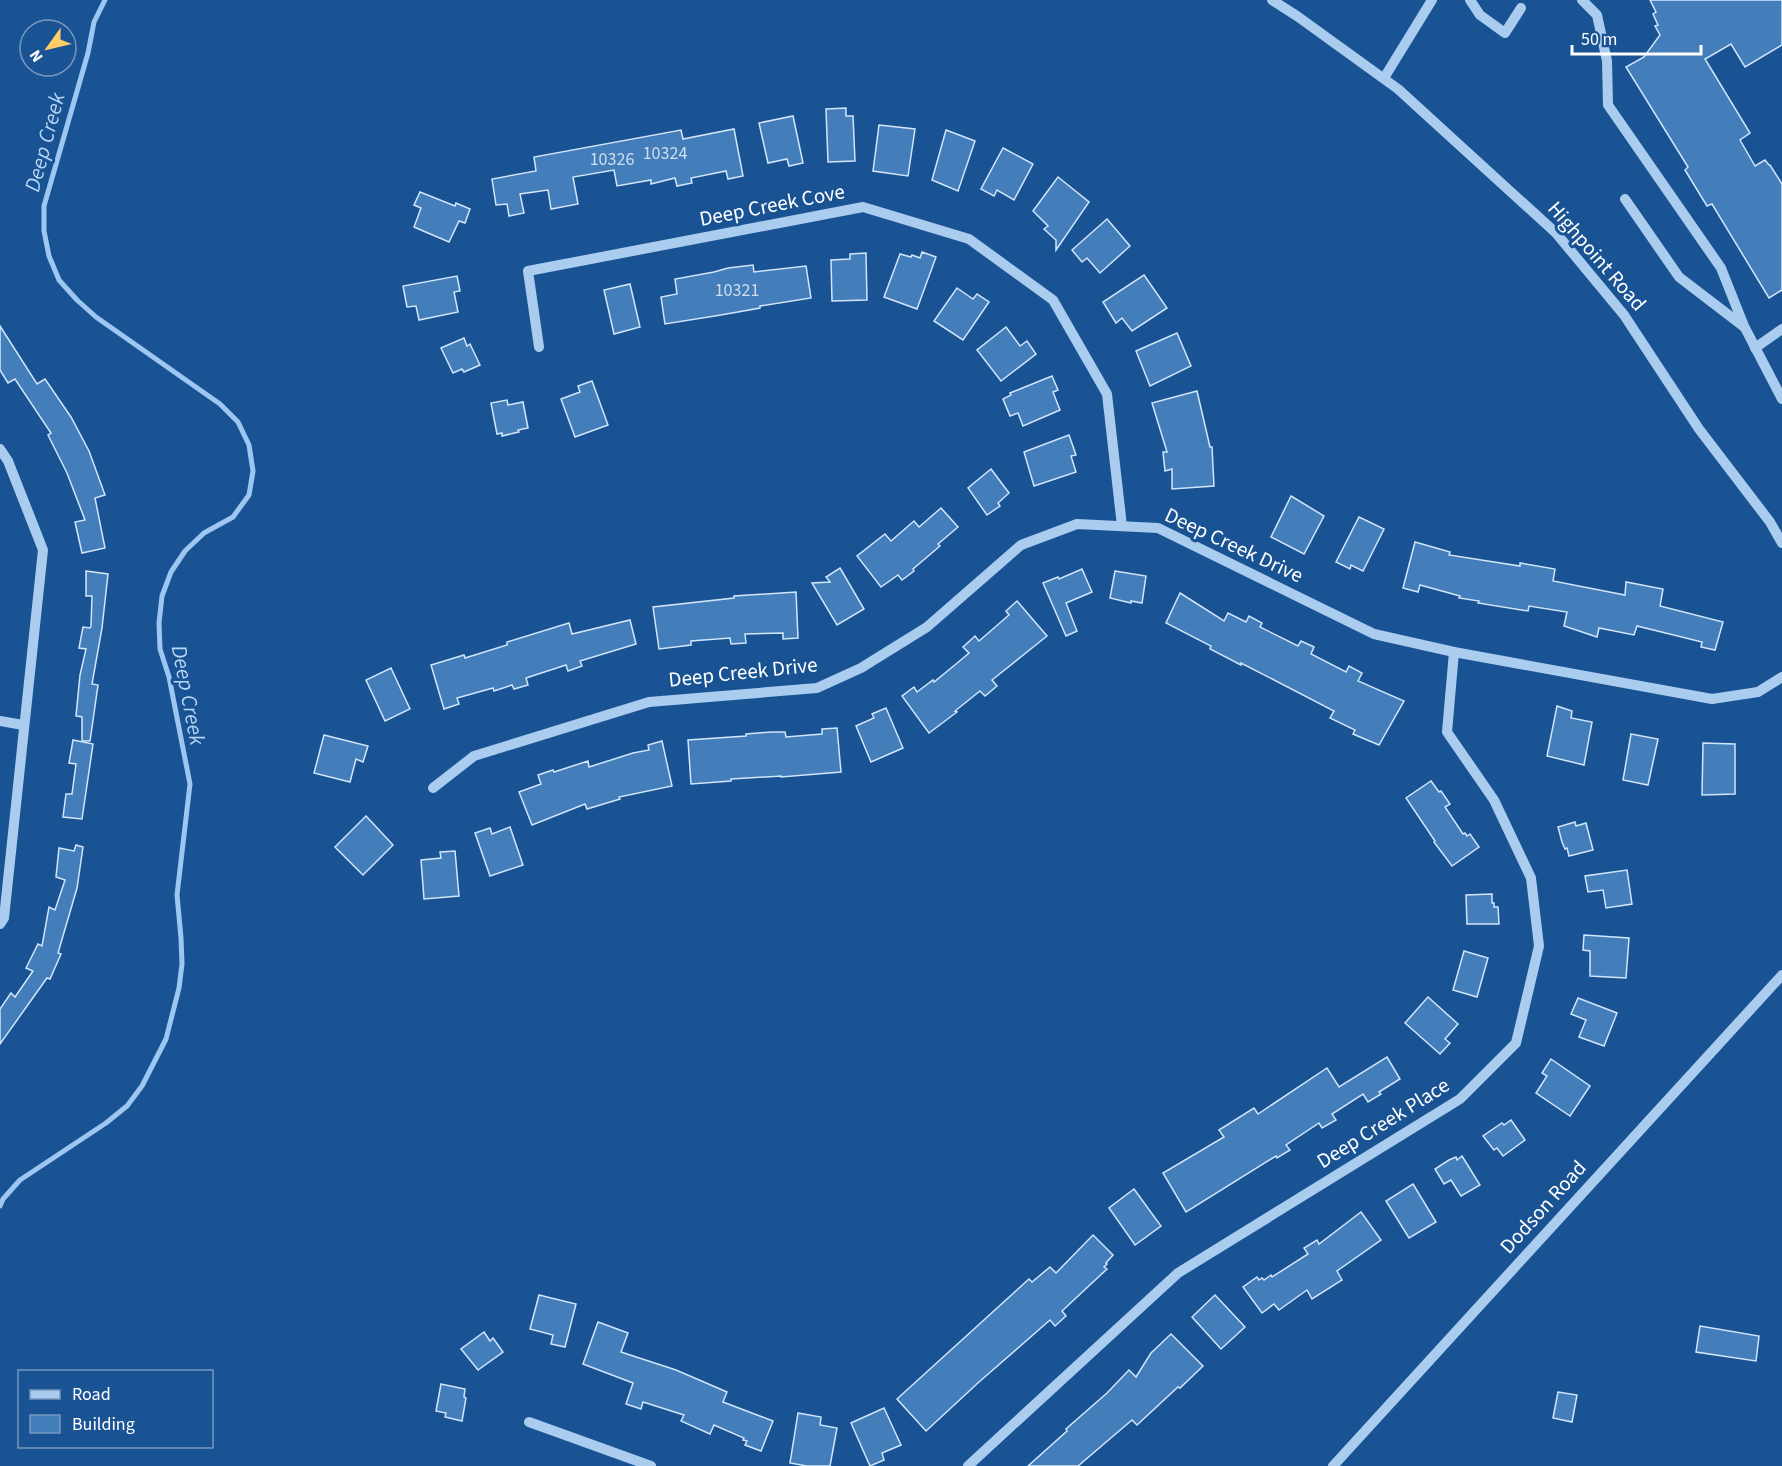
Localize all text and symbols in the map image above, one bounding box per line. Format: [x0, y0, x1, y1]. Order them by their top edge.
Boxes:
north arrow [18, 18, 78, 78]
scale bar [1572, 18, 1701, 56]
text: 50 m [1581, 27, 1617, 52]
text: N [24, 45, 48, 66]
water label: Deep Creek [16, 89, 74, 195]
house number: 10324 [643, 141, 687, 166]
house number: 10326 [590, 147, 634, 172]
street label: Deep Creek Cove [697, 176, 847, 234]
street label: Highpoint Road [1541, 194, 1653, 318]
house number: 10321 [715, 278, 759, 303]
street label: Deep Creek Drive [1160, 500, 1308, 590]
water label: Deep Creek [163, 642, 213, 749]
street label: Deep Creek Drive [667, 649, 819, 695]
street label: Deep Creek Place [1311, 1070, 1455, 1176]
street label: Dodson Road [1493, 1154, 1593, 1260]
legend [18, 1370, 213, 1448]
text: Road [72, 1382, 111, 1407]
text: Building [72, 1412, 135, 1437]

